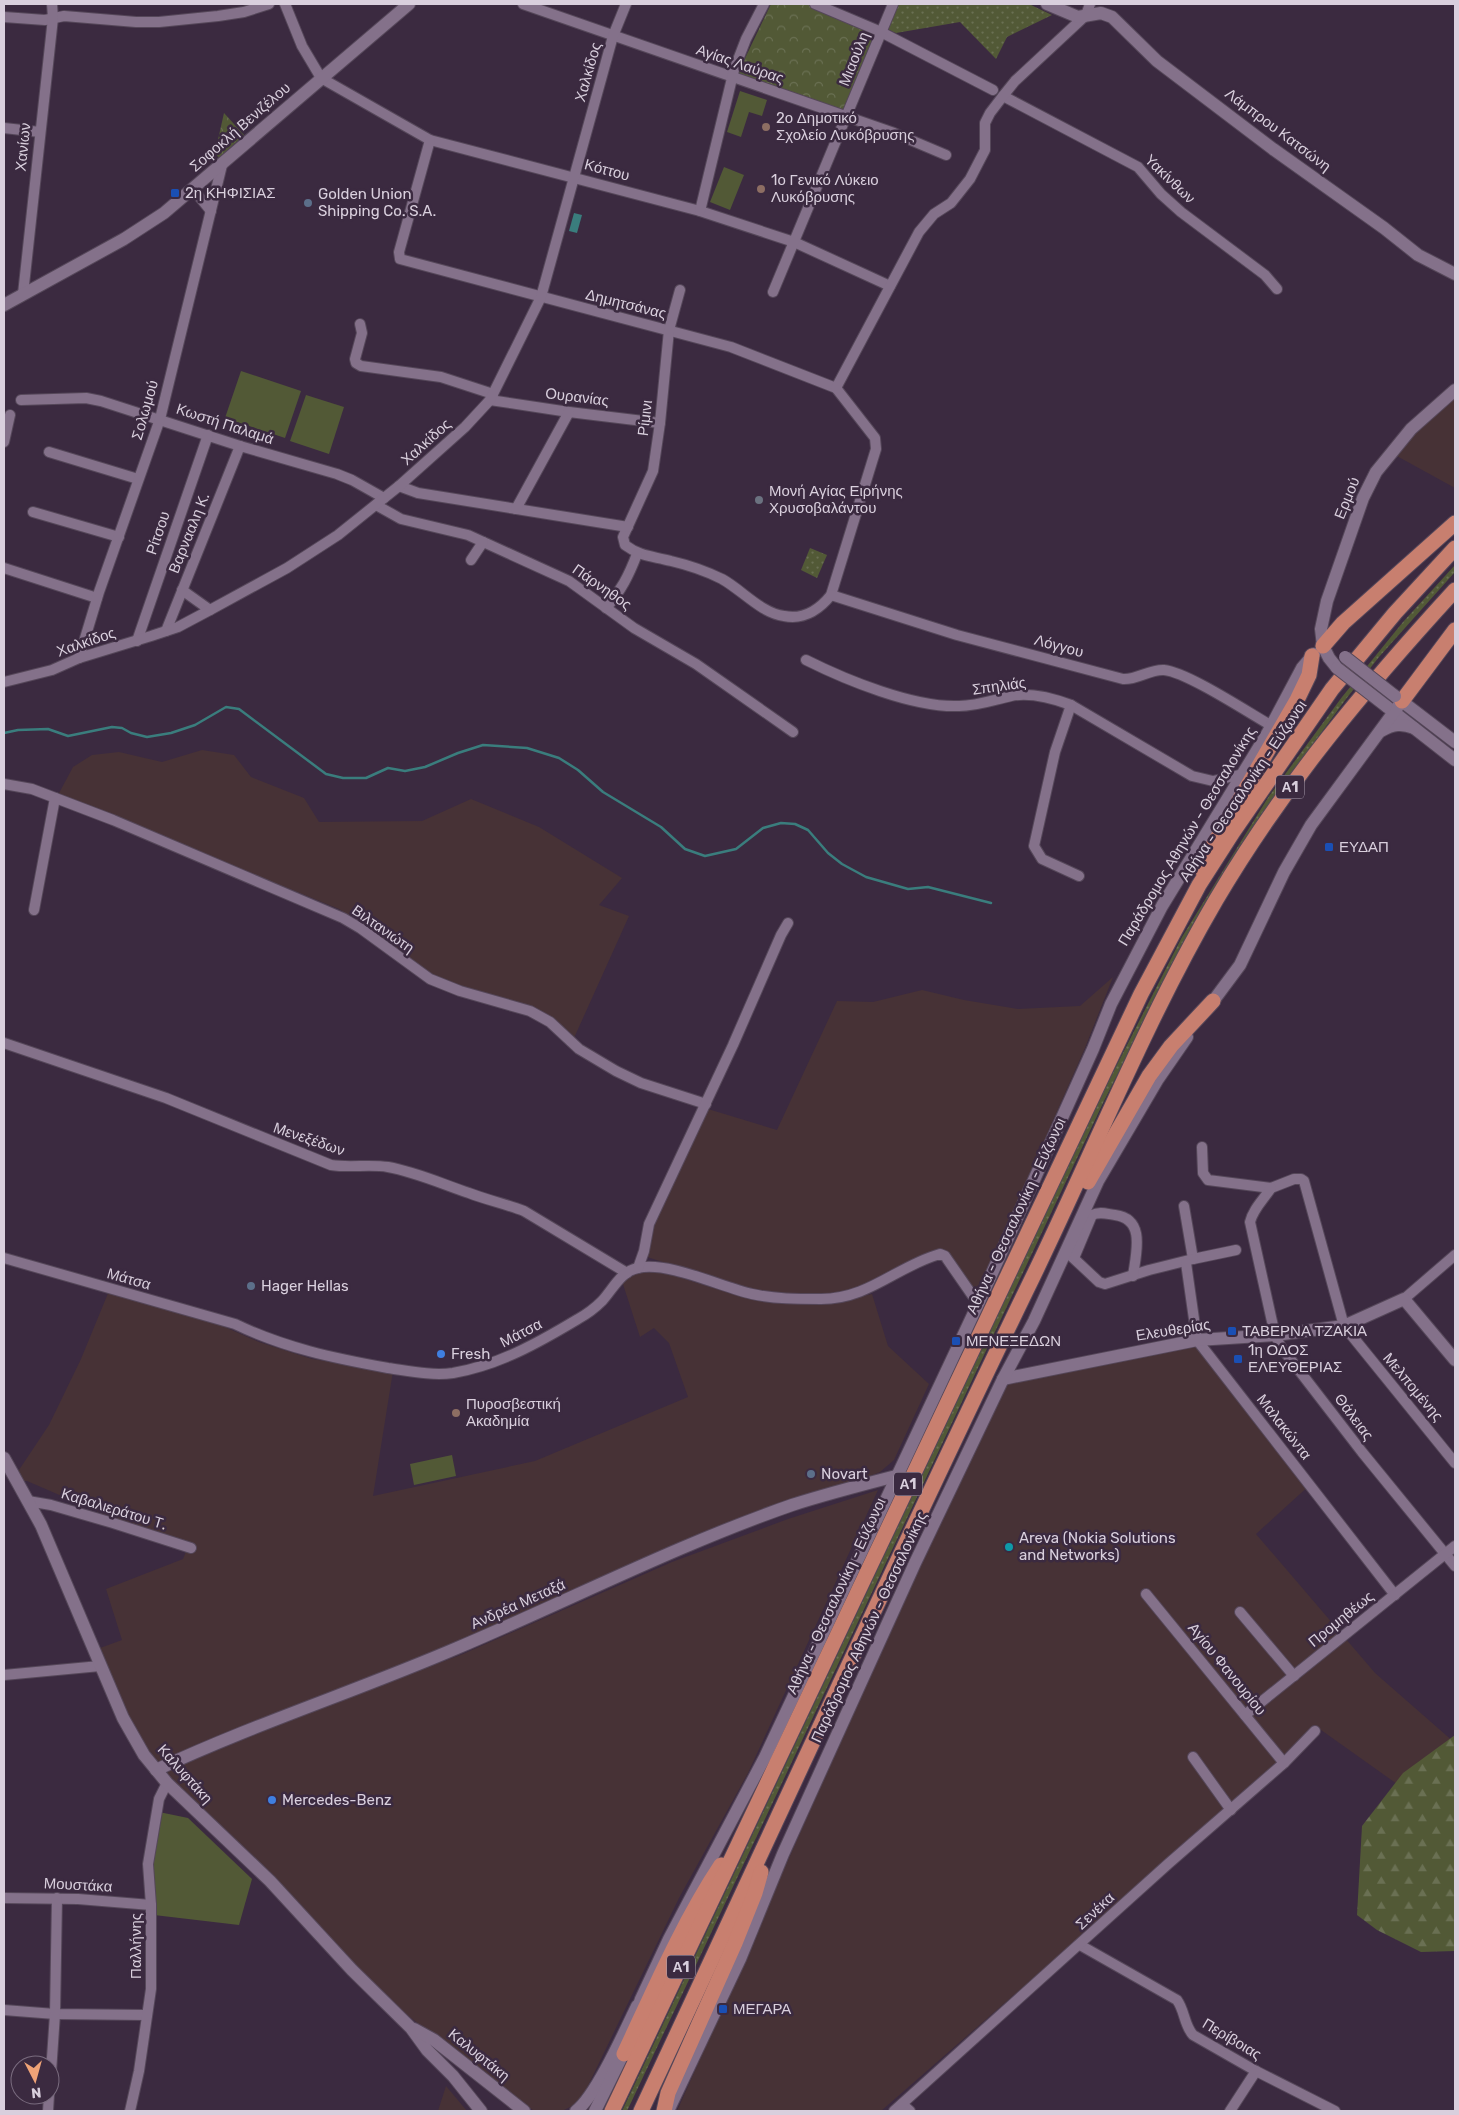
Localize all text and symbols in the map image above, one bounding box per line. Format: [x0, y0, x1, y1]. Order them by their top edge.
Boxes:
street label: Μιαούλη [835, 29, 873, 89]
street label: Χαλκίδος [571, 40, 605, 104]
street label: Αγίας Λαύρας [694, 41, 786, 87]
street label: Σοφοκλή Βενιζέλου [186, 78, 294, 176]
street label: Λάμπρου Κατσώνη [1222, 84, 1334, 176]
place label: 2ο Δημοτικό Σχολείο Λυκόβρυσης [776, 109, 914, 144]
marker: 2ο Δημοτικό Σχολείο Λυκόβρυσης [760, 121, 772, 133]
street label: Χανίων [12, 122, 34, 172]
street label: Υακίνθων [1141, 151, 1199, 207]
street label: Κόττου [582, 155, 632, 185]
place label: 1ο Γενικό Λύκειο Λυκόβρυσης [771, 171, 879, 206]
marker: 1ο Γενικό Λύκειο Λυκόβρυσης [755, 183, 767, 195]
place label: 2η ΚΗΦΙΣΙΑΣ [185, 184, 276, 202]
place label: Golden Union Shipping Co. S.A. [318, 185, 436, 220]
marker: 2η ΚΗΦΙΣΙΑΣ [169, 187, 181, 199]
marker: Golden Union Shipping Co. S.A. [302, 197, 314, 209]
street label: Δημητσάνας [584, 285, 668, 323]
street label: Σολωμού [128, 378, 162, 442]
street label: Ουρανίας [544, 384, 610, 410]
street label: Ρίμινι [634, 399, 656, 437]
street label: Κωστή Παλαμά [174, 400, 276, 448]
street label: Χαλκίδος [397, 415, 455, 469]
street label: Ερμού [1330, 474, 1364, 522]
place label: Μονή Αγίας Ειρήνης Χρυσοβαλάντου [769, 482, 903, 517]
street label: Βαρνααλη Κ. [165, 490, 213, 576]
marker: Μονή Αγίας Ειρήνης Χρυσοβαλάντου [753, 494, 765, 506]
street label: Ρίτσου [142, 509, 174, 557]
street label: Πάρνηθος [569, 560, 635, 614]
street label: Χαλκίδος [54, 624, 118, 660]
street label: Λόγγου [1033, 631, 1085, 661]
street label: Σπηλιάς [971, 673, 1027, 699]
street label: Αθήνα - Θεσσαλονίκη - Εύζωνοι [1176, 697, 1310, 885]
street label: Παράδρομος Αθηνών - Θεσσαλονίκης [1114, 723, 1260, 949]
road number: Α1 [1276, 776, 1304, 799]
place label: ΕΥΔΑΠ [1339, 838, 1389, 856]
marker: ΕΥΔΑΠ [1323, 841, 1335, 853]
street label: Βιλτανιώτη [348, 901, 418, 957]
street label: Αθήνα - Θεσσαλονίκη - Εύζωνοι [962, 1115, 1070, 1317]
street label: Μενεξέδων [271, 1118, 347, 1160]
street label: Μάτσα [105, 1264, 153, 1294]
place label: Hager Hellas [261, 1277, 349, 1295]
marker: Hager Hellas [245, 1280, 257, 1292]
street label: Μάτσα [497, 1315, 545, 1351]
street label: Ελευθερίας [1134, 1315, 1212, 1345]
place label: ΤΑΒΕΡΝΑ ΤΖΑΚΙΑ [1242, 1322, 1367, 1340]
marker: ΤΑΒΕΡΝΑ ΤΖΑΚΙΑ [1226, 1325, 1238, 1337]
place label: ΜΕΝΕΞΕΔΩΝ [966, 1332, 1061, 1350]
marker: ΜΕΝΕΞΕΔΩΝ [950, 1335, 962, 1347]
place label: 1η ΟΔΟΣ ΕΛΕΥΘΕΡΙΑΣ [1248, 1341, 1342, 1376]
place label: Fresh [451, 1345, 490, 1363]
marker: Fresh [435, 1348, 447, 1360]
street label: Μελπομένης [1379, 1349, 1447, 1425]
marker: 1η ΟΔΟΣ ΕΛΕΥΘΕΡΙΑΣ [1232, 1353, 1244, 1365]
street label: Θάλειας [1331, 1390, 1377, 1444]
street label: Μαλακώντα [1253, 1391, 1315, 1464]
place label: Πυροσβεστική Ακαδημία [466, 1395, 561, 1430]
marker: Πυροσβεστική Ακαδημία [450, 1407, 462, 1419]
place label: Novart [821, 1465, 868, 1483]
marker: Novart [805, 1468, 817, 1480]
road number: Α1 [894, 1472, 922, 1496]
street label: Καβαλιεράτου Τ. [59, 1484, 169, 1534]
street label: Αθήνα - Θεσσαλονίκη - Εύζωνοι [782, 1495, 890, 1697]
street label: Παράδρομος Αθηνών - Θεσσαλονίκης [807, 1509, 931, 1745]
place label: Areva (Nokia Solutions and Networks) [1019, 1529, 1176, 1564]
marker: Areva (Nokia Solutions and Networks) [1003, 1541, 1015, 1553]
street label: Ανδρέα Μεταξά [468, 1575, 568, 1633]
street label: Προμηθέως [1305, 1587, 1377, 1651]
street label: Αγίου Φανουρίου [1184, 1619, 1270, 1719]
street label: Καλυφτάκη [154, 1741, 216, 1807]
place label: Mercedes-Benz [282, 1791, 392, 1809]
marker: Mercedes-Benz [266, 1794, 278, 1806]
street label: Μουστάκα [43, 1874, 113, 1896]
street label: Σενέκα [1072, 1888, 1118, 1933]
street label: Παλλήνης [127, 1913, 145, 1979]
road number: Α1 [667, 1955, 695, 1978]
place label: ΜΕΓΑΡΑ [733, 2000, 791, 2018]
marker: ΜΕΓΑΡΑ [717, 2003, 729, 2015]
street label: Περίβοιας [1199, 2014, 1265, 2064]
street label: Καλυφτάκη [445, 2025, 513, 2085]
north arrow [10, 2055, 60, 2105]
text: N [30, 2083, 42, 2101]

